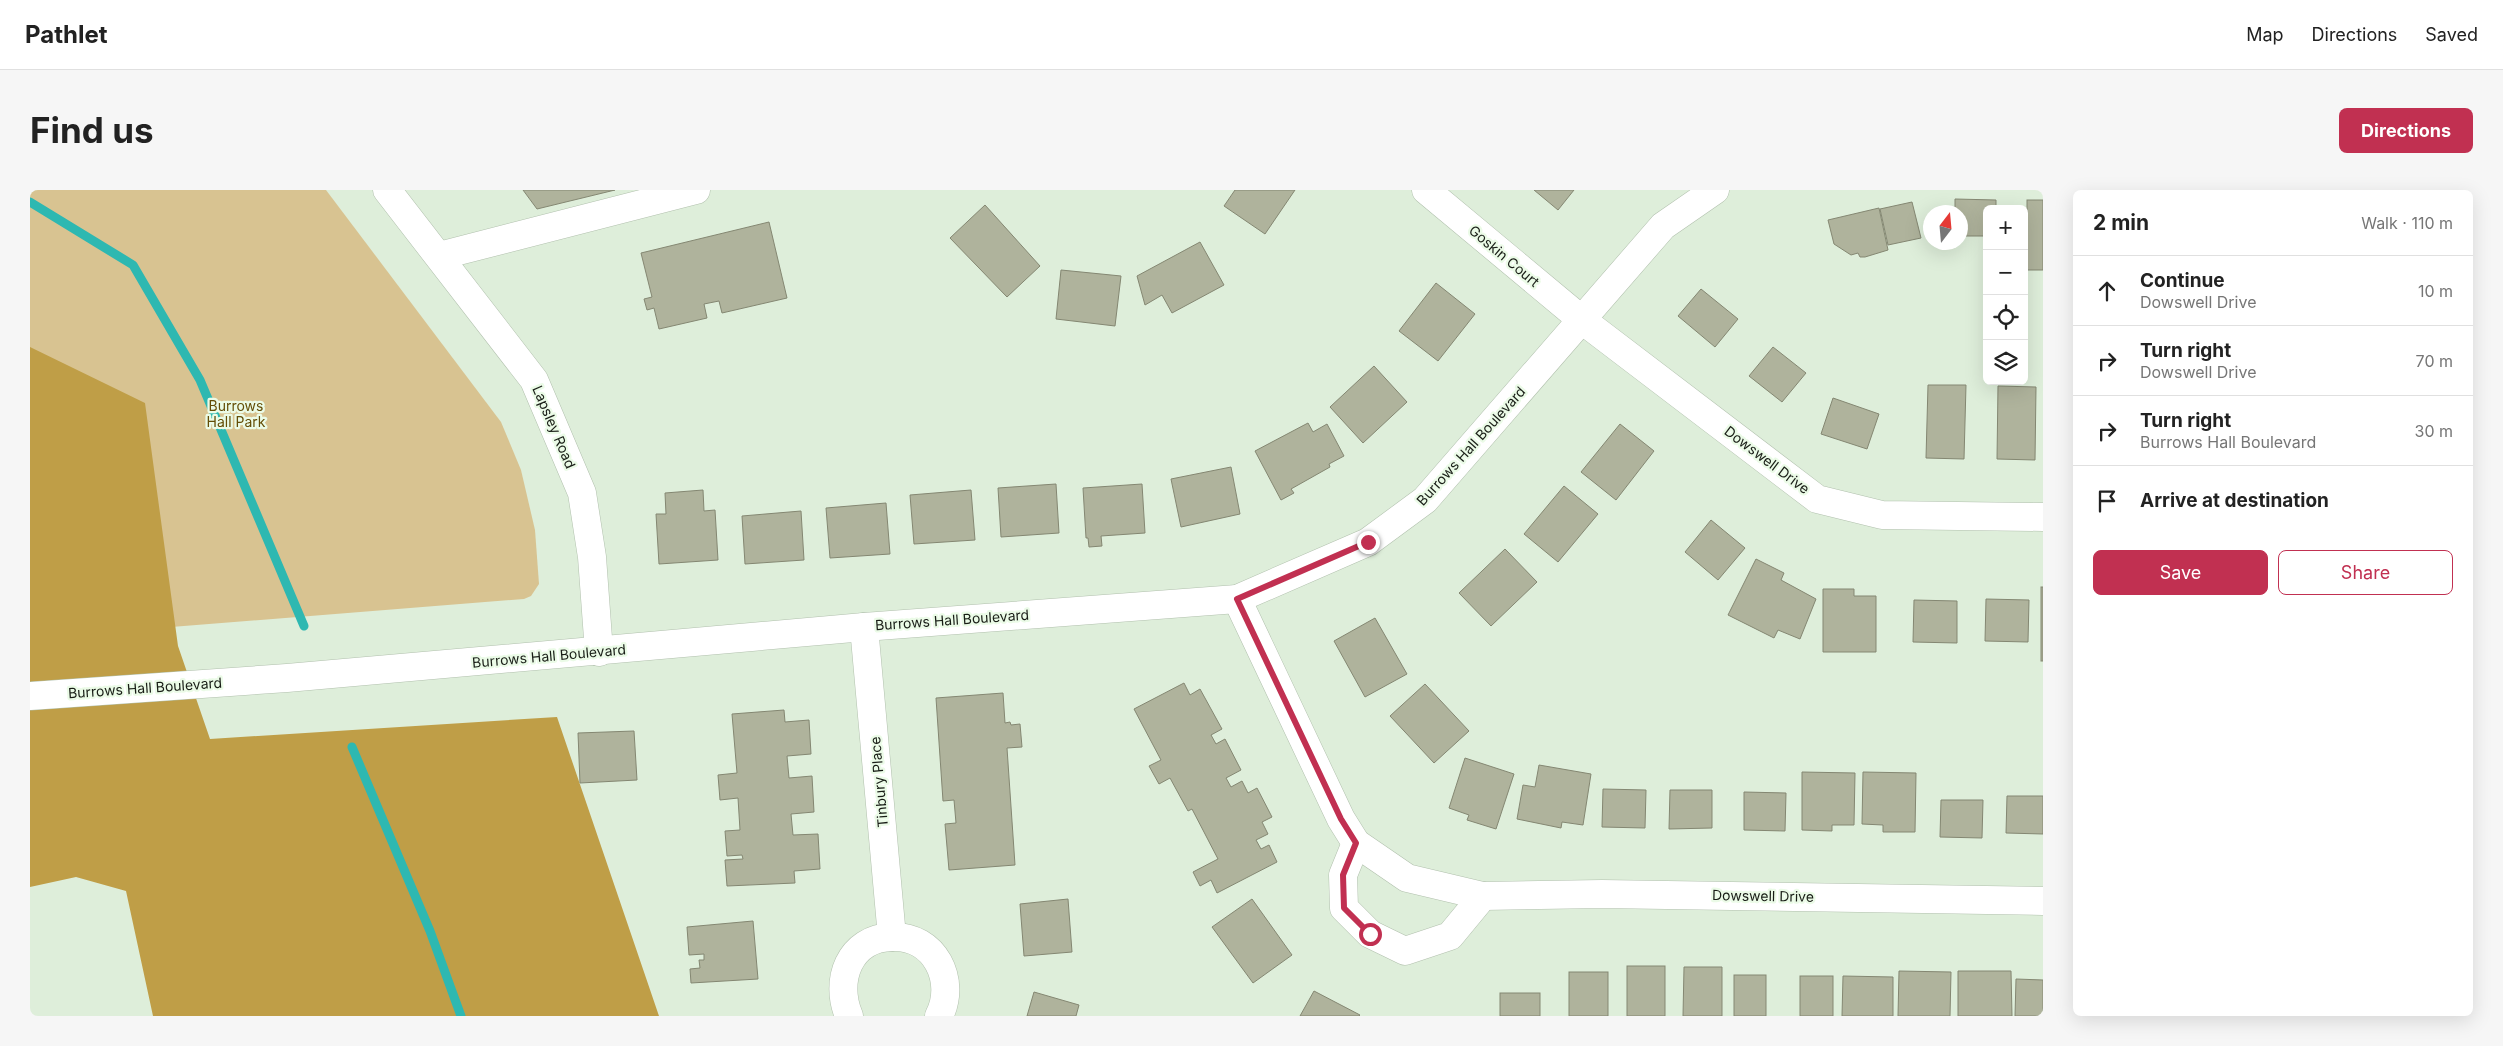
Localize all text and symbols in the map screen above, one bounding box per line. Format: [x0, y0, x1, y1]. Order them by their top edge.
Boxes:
text: Pathlet [25, 20, 108, 49]
text: Map [2246, 24, 2284, 45]
text: Directions [2312, 24, 2397, 45]
text: Saved [2425, 24, 2478, 45]
button: Directions [2339, 108, 2473, 153]
text: Find us [30, 109, 154, 151]
north arrow [1923, 205, 1968, 250]
map controls [1983, 205, 2028, 385]
button: + [1983, 205, 2028, 250]
text: 2 min [2093, 210, 2149, 235]
text: Walk · 110 m [2361, 213, 2453, 233]
street label: Goskin Court [1466, 221, 1543, 290]
button: − [1983, 250, 2028, 295]
text: Continue [2140, 269, 2225, 292]
icon: ahead [2093, 277, 2121, 305]
text: 10 m [2418, 281, 2453, 301]
text: Dowswell Drive [2140, 292, 2256, 312]
button: locate [1983, 295, 2028, 340]
text: Turn right [2140, 339, 2231, 362]
button: layers [1983, 340, 2028, 385]
icon: right [2093, 347, 2121, 375]
text: 70 m [2416, 351, 2453, 371]
text: Dowswell Drive [2140, 362, 2256, 382]
street label: Lapsley Road [529, 383, 580, 471]
street label: Burrows Hall Boulevard [1413, 383, 1529, 509]
park label: Burrows Hall Park [207, 397, 266, 430]
text: Turn right [2140, 409, 2231, 432]
icon: right [2093, 417, 2121, 445]
text: 30 m [2415, 421, 2453, 441]
street label: Dowswell Drive [1721, 422, 1813, 497]
text: Burrows Hall Boulevard [2140, 432, 2316, 452]
icon: arrive [2093, 487, 2121, 515]
text: Arrive at destination [2140, 489, 2329, 512]
route end [1357, 531, 1380, 554]
button: Save [2093, 550, 2268, 595]
button: Share [2278, 550, 2453, 595]
street label: Burrows Hall Boulevard [874, 606, 1030, 633]
street label: Burrows Hall Boulevard [471, 640, 627, 671]
street label: Burrows Hall Boulevard [67, 674, 223, 701]
street label: Tinbury Place [866, 736, 891, 828]
street label: Dowswell Drive [1712, 886, 1814, 905]
route start [1359, 923, 1382, 946]

